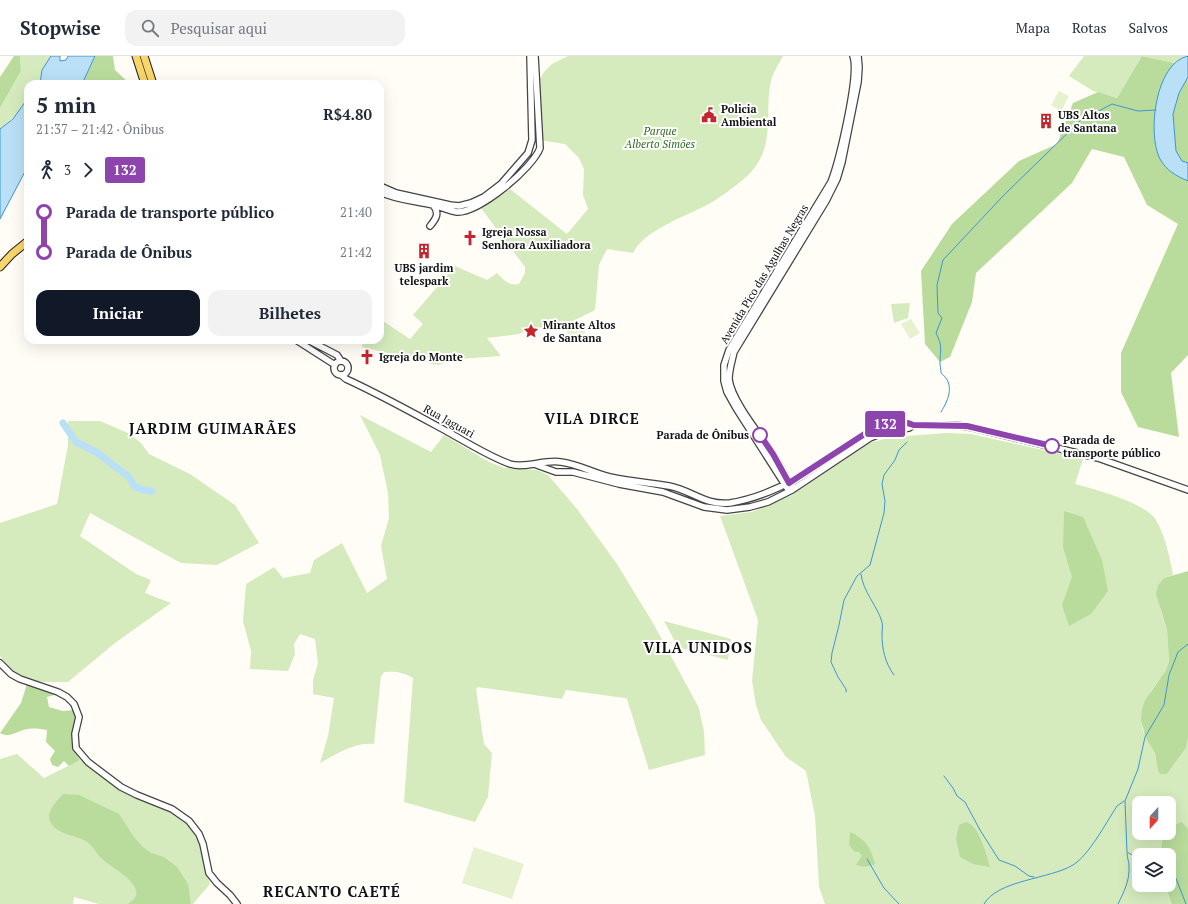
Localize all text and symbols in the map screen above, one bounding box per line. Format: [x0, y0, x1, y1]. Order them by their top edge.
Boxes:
search box [125, 10, 405, 46]
text: Stopwise [20, 15, 101, 40]
icon: search [139, 17, 161, 39]
text: Pesquisar aqui [171, 18, 267, 38]
text: Mapa [1016, 18, 1050, 37]
text: Rotas [1072, 18, 1107, 37]
text: Salvos [1129, 18, 1168, 37]
text: 5 min [36, 90, 96, 119]
place label: Policia Ambiental [721, 102, 777, 129]
text: R$4.80 [323, 104, 372, 124]
public building icon: Policia Ambiental [700, 106, 718, 124]
place label: UBS Altos de Santana [1058, 108, 1117, 135]
building icon: UBS Altos de Santana [1037, 112, 1055, 130]
text: 21:37 – 21:42 · Ônibus [36, 120, 164, 138]
park label: Parque Alberto Simões [624, 124, 696, 151]
icon: walk [36, 159, 58, 181]
icon: forward [77, 159, 99, 181]
text: 132 [113, 160, 137, 179]
text: 3 [64, 161, 71, 179]
text: Parada de transporte público [66, 202, 274, 222]
street label: Avenida Pico das Agulhas Negras [717, 202, 811, 346]
text: 21:40 [340, 203, 372, 221]
place label: Igreja Nossa Senhora Auxiliadora [482, 225, 591, 252]
church icon: Igreja Nossa Senhora Auxiliadora [461, 229, 479, 247]
text: Parada de Ônibus [66, 242, 192, 262]
building icon: UBS jardim telespark [415, 242, 433, 260]
text: 21:42 [340, 243, 372, 261]
place label: UBS jardim telespark [395, 261, 454, 288]
button: Iniciar [36, 290, 200, 336]
button: Bilhetes [208, 290, 372, 336]
place label: Mirante Altos de Santana [543, 318, 616, 345]
place icon: Mirante Altos de Santana [522, 322, 540, 340]
church icon: Igreja do Monte [358, 348, 376, 366]
place label: Igreja do Monte [379, 350, 463, 364]
street label: Rua Jaguari [421, 401, 477, 441]
district label: VILA DIRCE [544, 408, 640, 428]
line badge: 132 [862, 411, 908, 437]
text: 132 [873, 414, 897, 433]
district label: JARDIM GUIMARÃES [129, 418, 297, 438]
marker: Parada de Ônibus [752, 427, 768, 443]
place label: Parada de Ônibus [657, 428, 749, 442]
place label: Parada de transporte público [1063, 433, 1161, 460]
marker: Parada de transporte público [1044, 438, 1060, 454]
district label: VILA UNIDOS [643, 637, 753, 657]
north arrow [1132, 796, 1176, 840]
map controls [1132, 796, 1176, 892]
button: layers [1132, 848, 1176, 892]
district label: RECANTO CAETÉ [263, 881, 401, 901]

